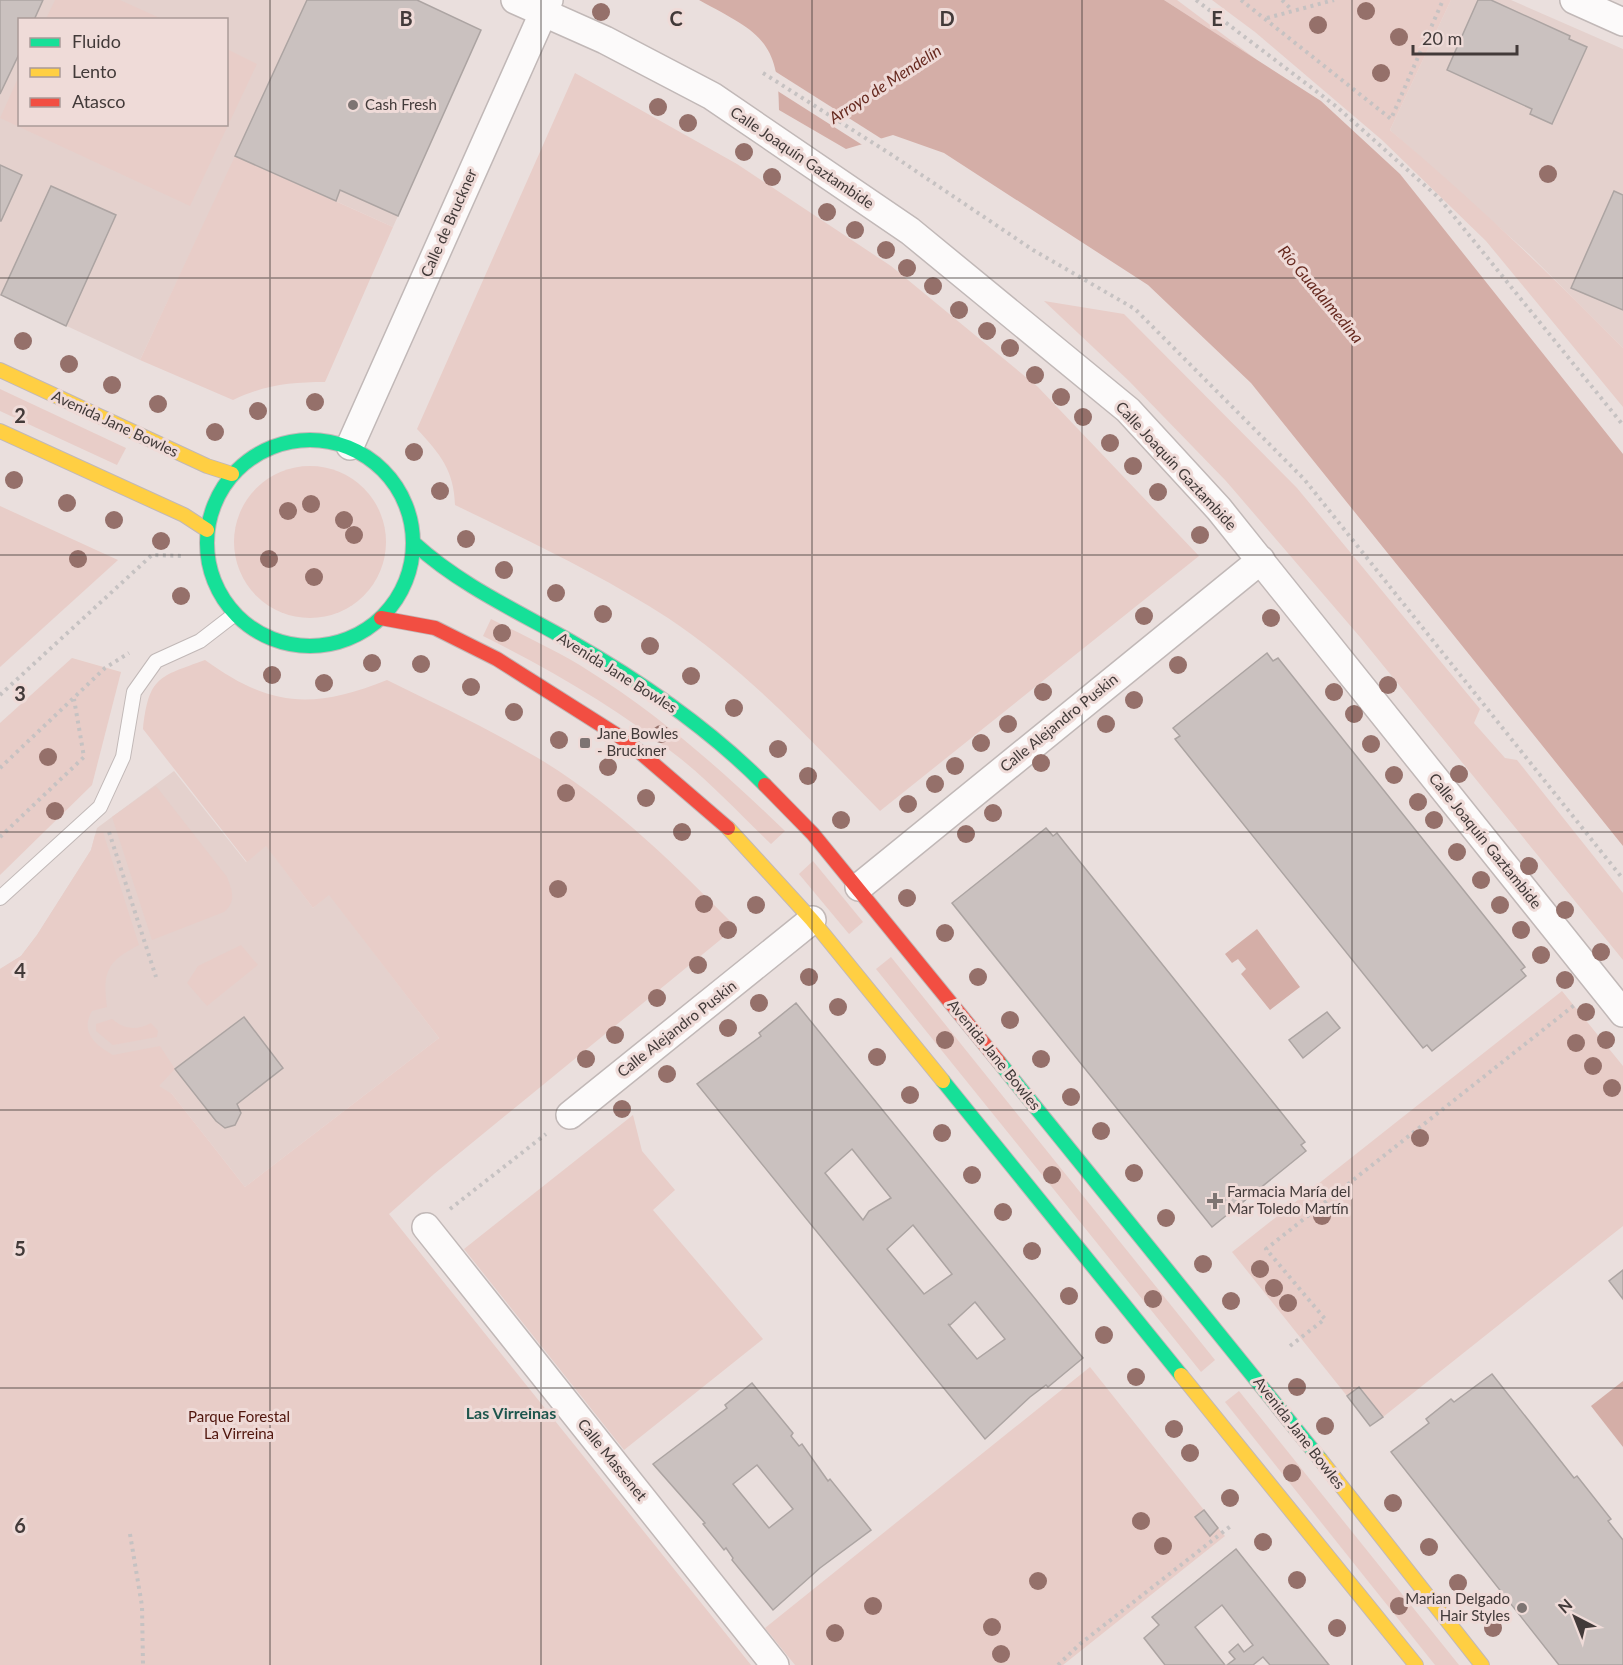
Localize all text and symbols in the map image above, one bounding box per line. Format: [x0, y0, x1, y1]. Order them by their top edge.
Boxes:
text: B [399, 6, 413, 30]
text: C [669, 6, 683, 30]
text: D [939, 6, 955, 30]
text: E [1211, 6, 1223, 30]
legend [18, 18, 228, 126]
scale bar [1413, 18, 1516, 56]
text: 20 m [1422, 27, 1462, 49]
text: Fluido [72, 30, 121, 52]
water label: Arroyo de Mendelín [824, 40, 944, 127]
text: Lento [72, 60, 117, 82]
text: Atasco [72, 90, 125, 112]
place label: Cash Fresh [365, 95, 437, 113]
marker: Cash Fresh [346, 98, 360, 112]
street label: Calle Joaquín Gaztambide [727, 102, 878, 212]
street label: Calle de Bruckner [416, 165, 480, 279]
water label: Río Guadalmedina [1275, 241, 1368, 346]
street label: Avenida Jane Bowles [49, 386, 182, 460]
street label: Calle Joaquín Gaztambide [1112, 397, 1241, 533]
text: 2 [14, 403, 26, 427]
street label: Avenida Jane Bowles [554, 628, 681, 716]
street label: Calle Alejandro Puskin [996, 669, 1121, 775]
text: 3 [14, 681, 26, 705]
place label: Jane Bowles - Bruckner [597, 724, 678, 759]
marker: Jane Bowles - Bruckner [578, 736, 592, 750]
street label: Calle Joaquín Gaztambide [1426, 769, 1546, 912]
text: 4 [14, 958, 26, 982]
street label: Calle Alejandro Puskin [613, 976, 739, 1080]
street label: Avenida Jane Bowles [944, 995, 1045, 1113]
place label: Farmacia María del Mar Toledo Martín [1227, 1182, 1351, 1217]
marker: Farmacia María del Mar Toledo Martín [1208, 1194, 1222, 1208]
text: 5 [14, 1236, 26, 1260]
street label: Avenida Jane Bowles [1250, 1373, 1349, 1492]
district label: Las Virreinas [466, 1403, 556, 1422]
park label: Parque Forestal La Virreina [188, 1407, 290, 1442]
street label: Calle Massenet [574, 1415, 652, 1504]
text: 6 [14, 1513, 26, 1537]
north arrow [1545, 1587, 1605, 1647]
place label: Marian Delgado Hair Styles [1405, 1589, 1510, 1624]
text: N [1554, 1594, 1576, 1617]
marker: Marian Delgado Hair Styles [1515, 1601, 1529, 1615]

